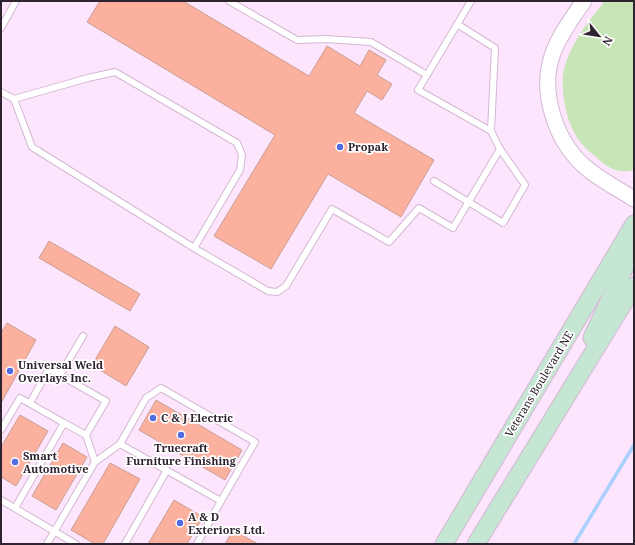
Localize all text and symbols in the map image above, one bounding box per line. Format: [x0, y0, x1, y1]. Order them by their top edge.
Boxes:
north arrow [579, 16, 619, 56]
text: N [599, 34, 617, 49]
place label: Propak [348, 139, 388, 154]
marker: Propak [335, 142, 345, 152]
street label: Veterans Boulevard NE [501, 328, 576, 439]
place label: Universal Weld Overlays Inc. [18, 357, 103, 385]
marker: Universal Weld Overlays Inc. [5, 366, 15, 376]
place label: C & J Electric [161, 410, 233, 425]
marker: C & J Electric [148, 413, 158, 423]
marker: Truecraft Furniture Finishing [176, 430, 186, 440]
place label: Truecraft Furniture Finishing [126, 440, 237, 468]
place label: Smart Automotive [23, 448, 89, 476]
marker: Smart Automotive [10, 457, 20, 467]
place label: A & D Exteriors Ltd. [188, 509, 265, 537]
marker: A & D Exteriors Ltd. [175, 518, 185, 528]

